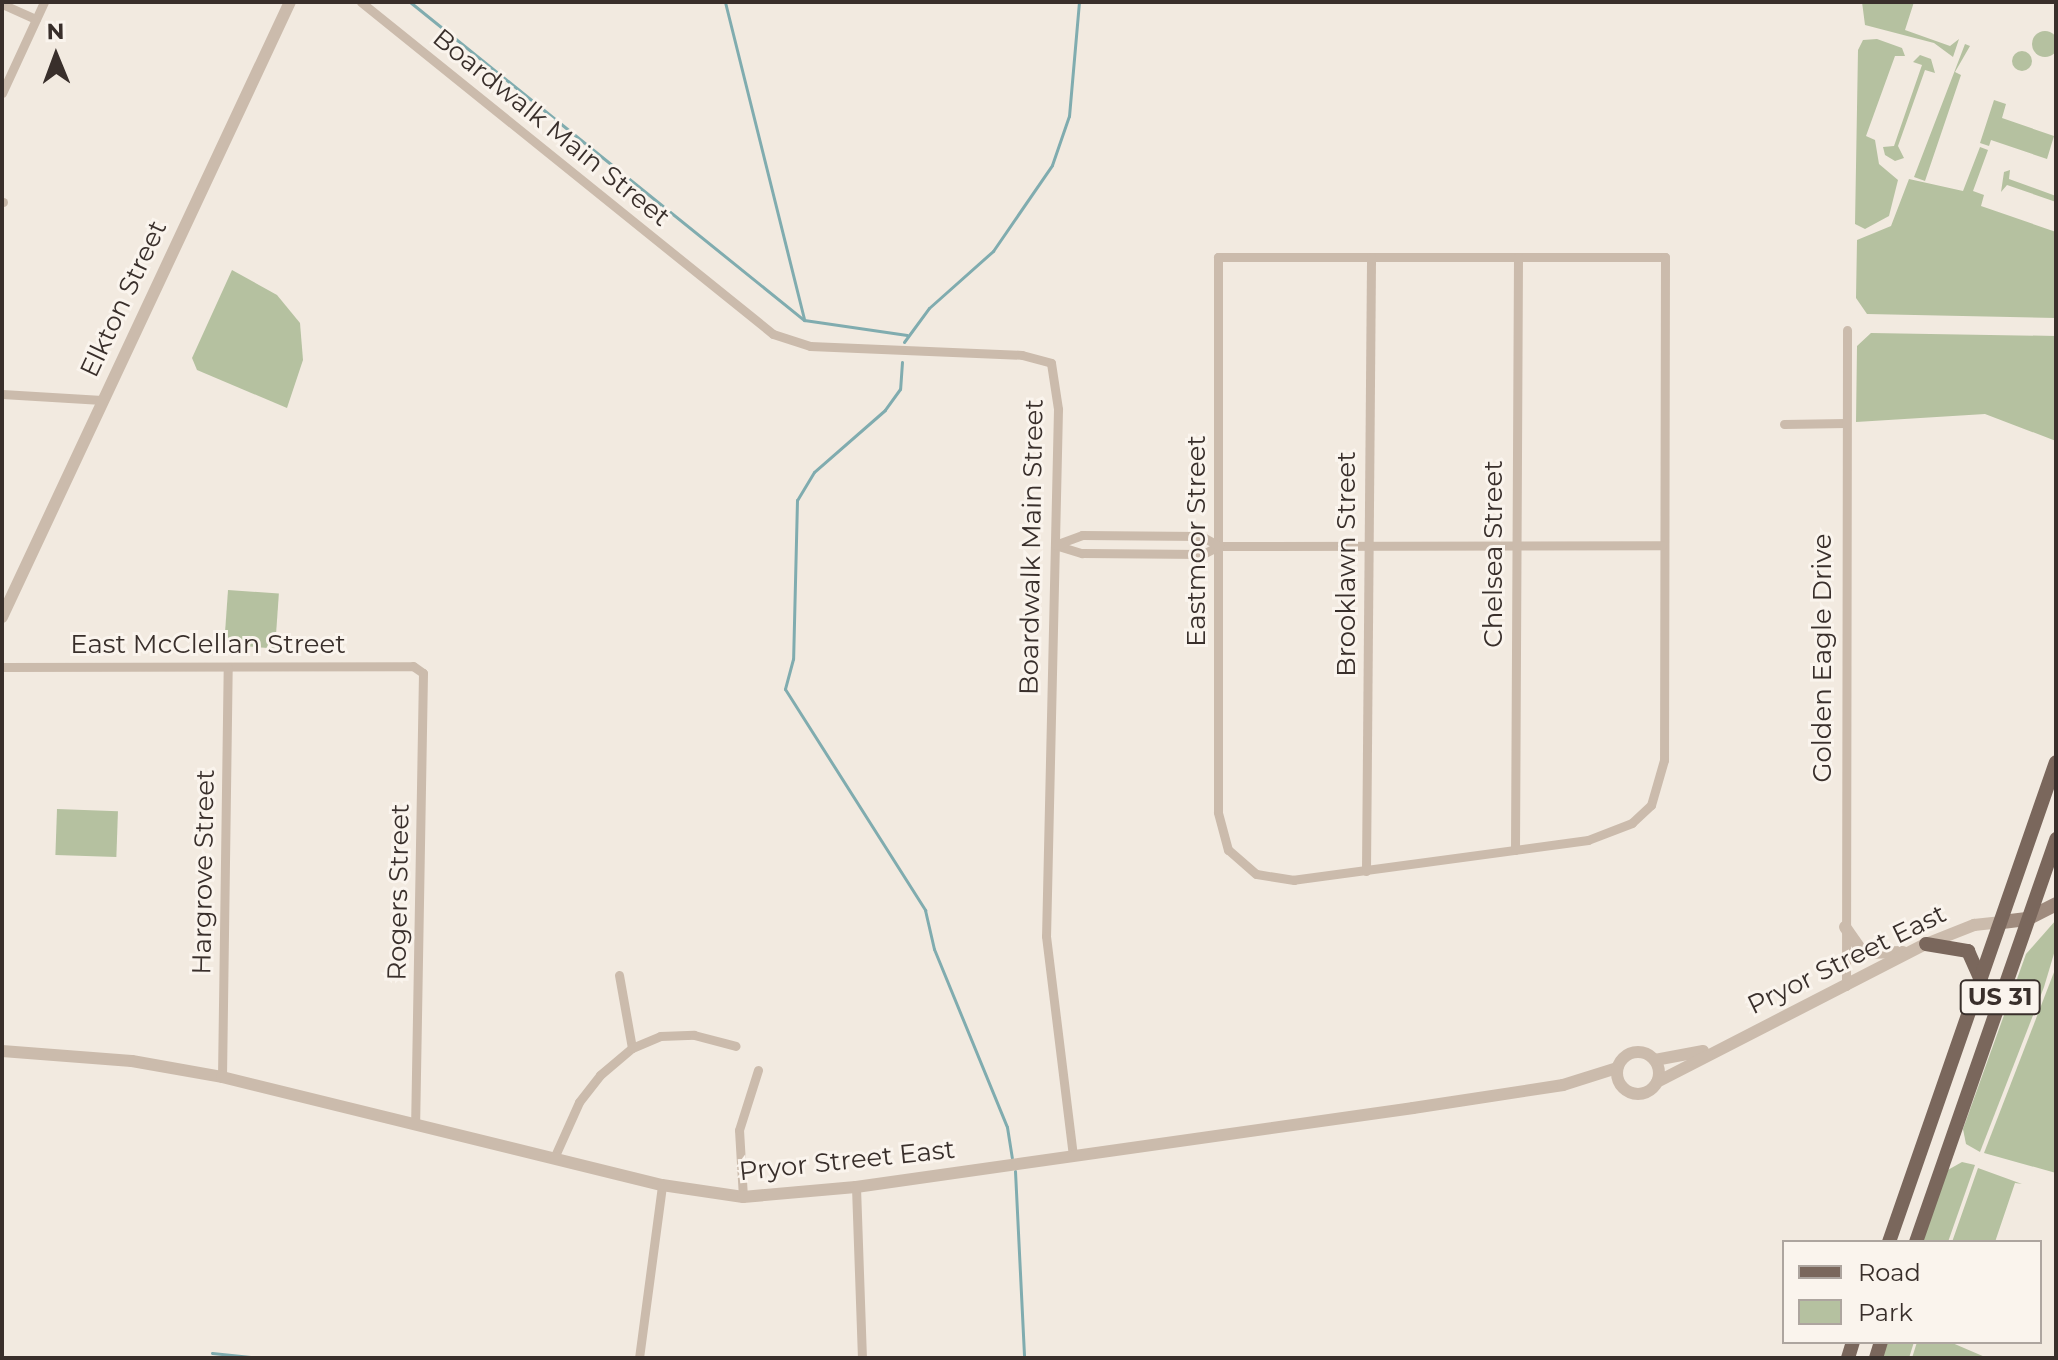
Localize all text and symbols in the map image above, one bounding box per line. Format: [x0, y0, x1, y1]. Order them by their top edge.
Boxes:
north arrow [16, 16, 96, 96]
text: N [46, 18, 65, 45]
street label: Boardwalk Main Street [426, 23, 676, 233]
street label: Elkton Street [74, 216, 174, 382]
street label: Boardwalk Main Street [1014, 399, 1050, 695]
street label: Eastmoor Street [1181, 435, 1213, 647]
street label: Brooklawn Street [1331, 451, 1363, 677]
street label: Chelsea Street [1478, 460, 1510, 648]
street label: Golden Eagle Drive [1807, 533, 1839, 783]
street label: East McClellan Street [70, 629, 346, 661]
street label: Hargrove Street [187, 769, 221, 975]
street label: Rogers Street [382, 803, 416, 981]
street label: Pryor Street East [1743, 898, 1951, 1022]
road number: US 31 [1958, 977, 2042, 1017]
street label: Pryor Street East [738, 1134, 956, 1188]
legend [1782, 1240, 2042, 1344]
text: Road [1858, 1258, 1921, 1287]
text: Park [1858, 1298, 1913, 1327]

